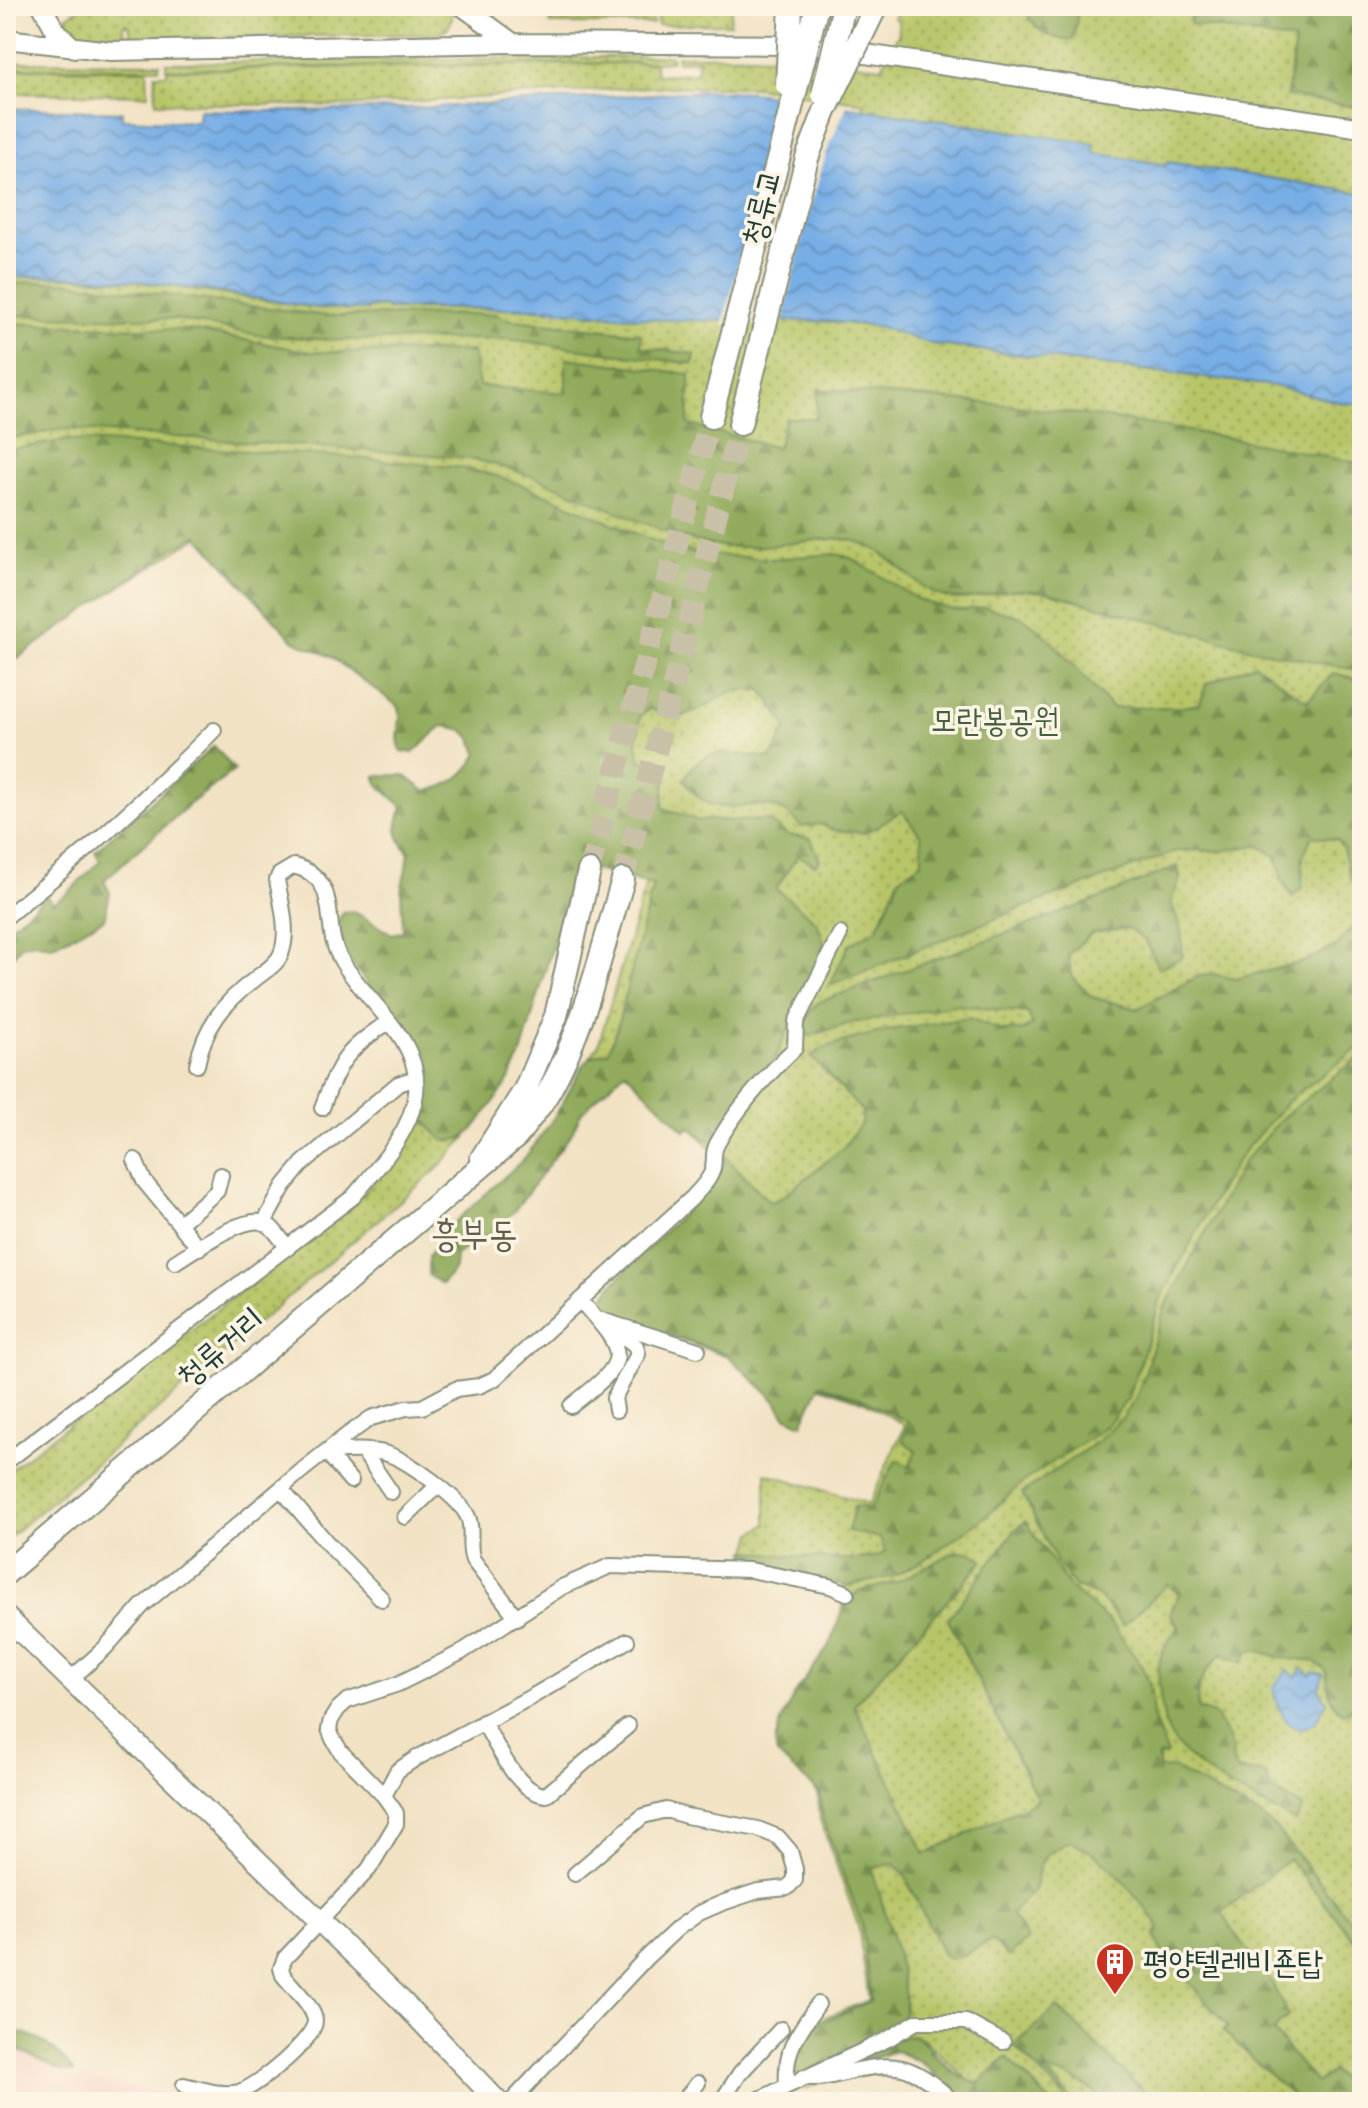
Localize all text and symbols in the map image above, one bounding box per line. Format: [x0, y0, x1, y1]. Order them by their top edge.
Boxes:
street label: 청류교 [732, 165, 791, 250]
park label: 모란봉공원 [931, 700, 1059, 741]
district label: 흥부동 [431, 1211, 517, 1257]
street label: 청류거리 [168, 1298, 273, 1397]
building icon: 평양텔레비죤탑 [1094, 1941, 1136, 1996]
place label: 평양텔레비죤탑 [1143, 1942, 1324, 1983]

